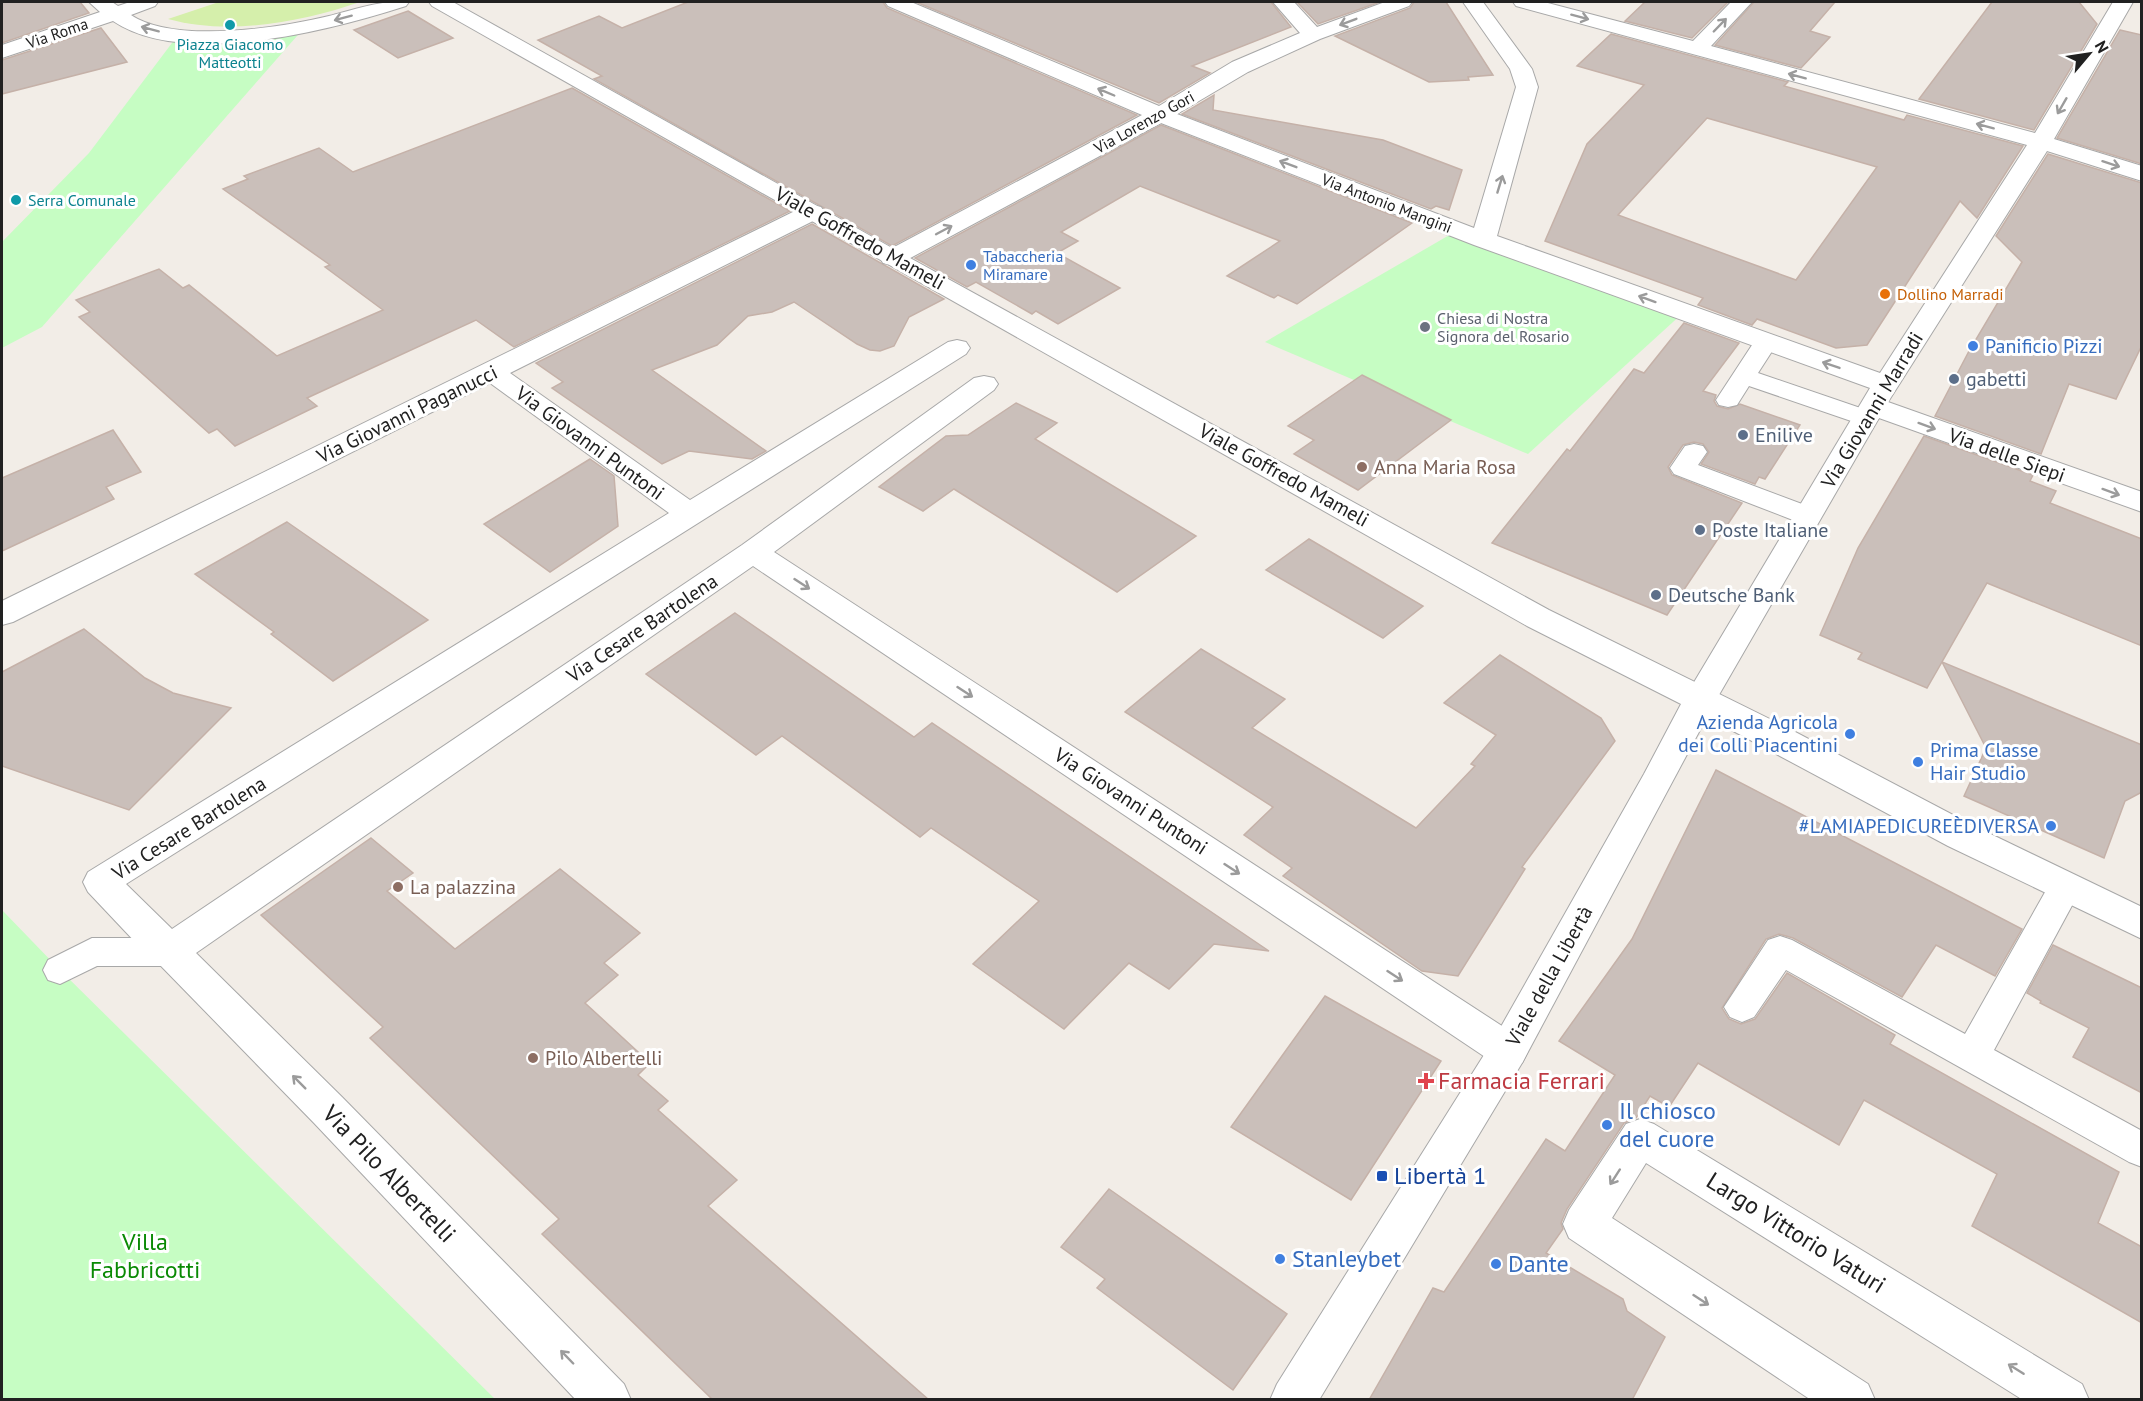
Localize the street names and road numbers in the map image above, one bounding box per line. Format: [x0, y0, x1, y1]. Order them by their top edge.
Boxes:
street label: Via Roma [23, 13, 90, 53]
street label: Via Lorenzo Gori [1089, 86, 1198, 158]
street label: Via Antonio Mangini [1318, 169, 1455, 237]
street label: Viale Goffredo Mameli [769, 180, 950, 296]
street label: Via Giovanni Marradi [1815, 327, 1929, 494]
street label: Via Giovanni Paganucci [311, 359, 502, 470]
street label: Via Giovanni Puntoni [510, 380, 670, 506]
street label: Viale Goffredo Mameli [1193, 417, 1374, 533]
street label: Via delle Siepi [1944, 422, 2069, 488]
street label: Via Cesare Bartolena [561, 568, 722, 689]
street label: Via Giovanni Puntoni [1048, 741, 1213, 860]
street label: Via Cesare Bartolena [106, 770, 271, 886]
street label: Viale della Libertà [1499, 901, 1598, 1052]
street label: Via Pilo Albertelli [315, 1098, 463, 1249]
street label: Largo Vittorio Vaturi [1701, 1165, 1892, 1300]

